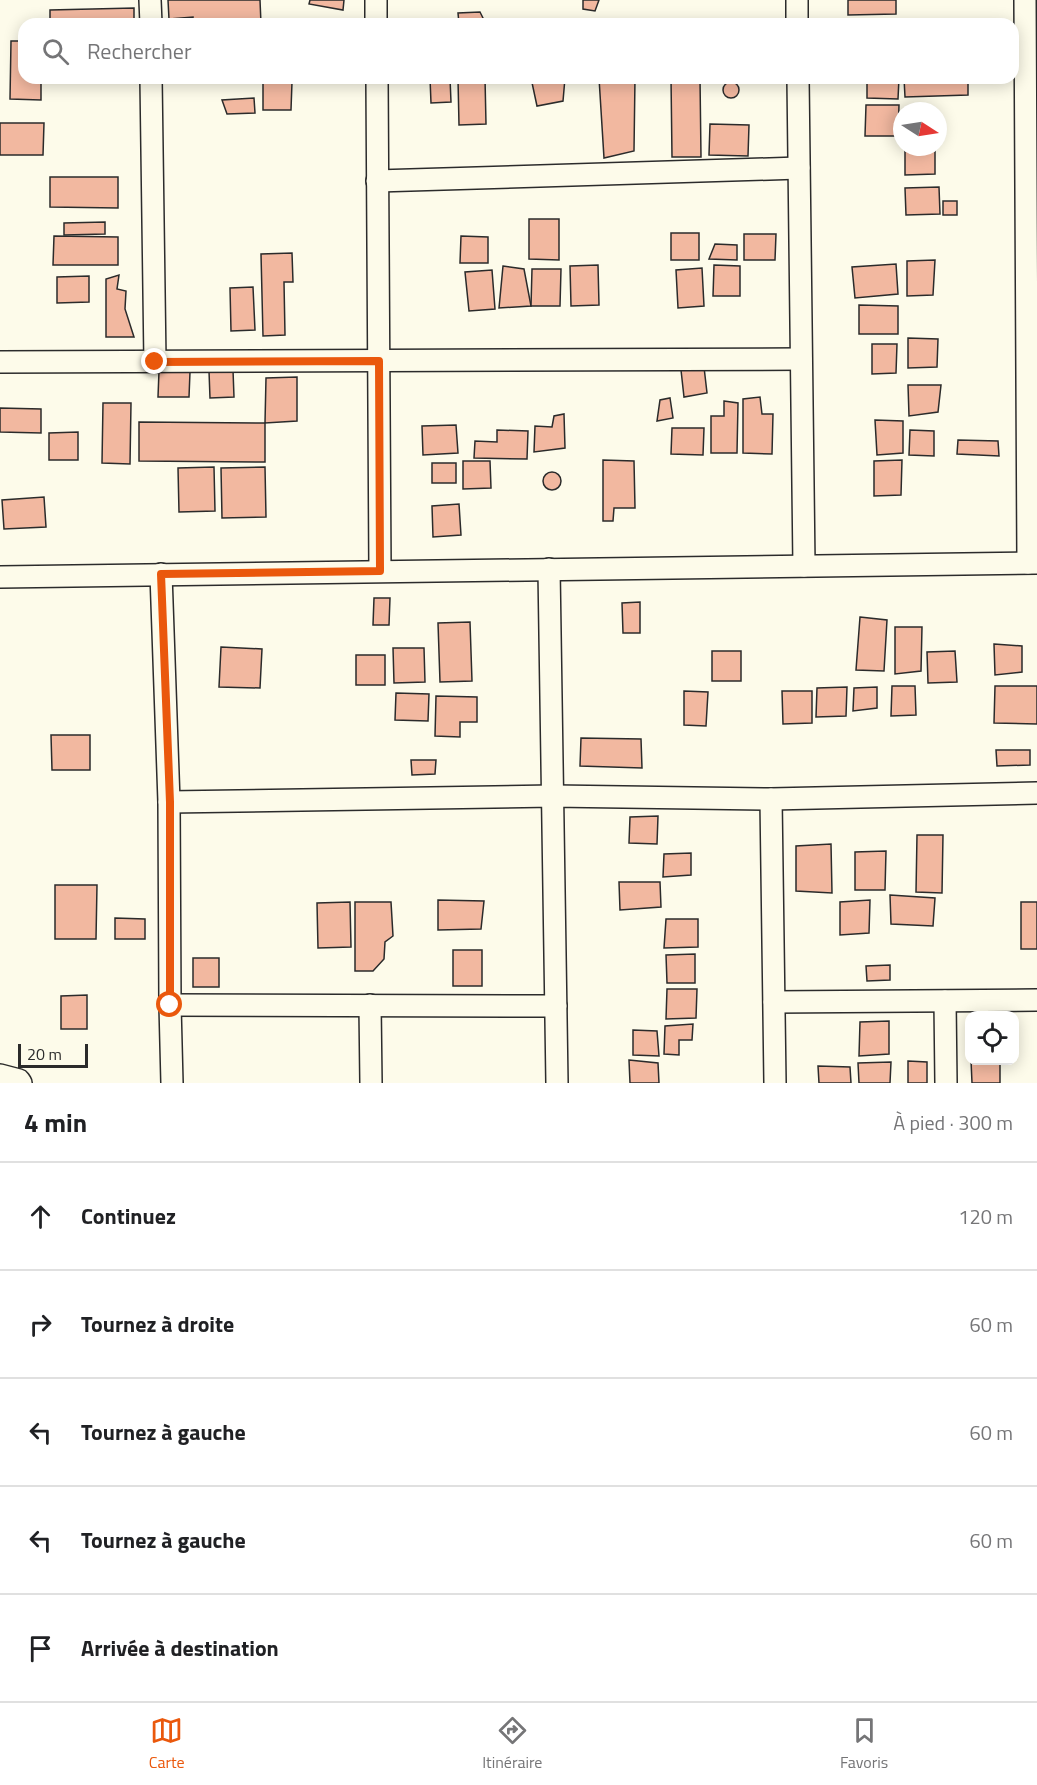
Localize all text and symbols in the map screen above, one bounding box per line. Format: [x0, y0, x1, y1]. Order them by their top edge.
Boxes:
search box [18, 18, 1019, 84]
text: Rechercher [87, 34, 192, 68]
icon: search [39, 35, 72, 68]
north arrow [893, 102, 947, 156]
route end [141, 348, 167, 374]
route start [156, 991, 182, 1017]
map controls [965, 1011, 1019, 1065]
button: locate [965, 1011, 1019, 1065]
scale bar [18, 1041, 88, 1068]
text: 20 m [27, 1042, 62, 1066]
text: 4 min [24, 1103, 87, 1142]
text: À pied · 300 m [893, 1107, 1013, 1138]
text: Continuez [81, 1199, 176, 1233]
icon: ahead [24, 1200, 57, 1233]
text: 120 m [958, 1201, 1013, 1232]
text: Tournez à droite [81, 1307, 234, 1341]
icon: right [24, 1308, 57, 1341]
text: 60 m [969, 1309, 1013, 1340]
text: Tournez à gauche [81, 1415, 246, 1449]
icon: left [24, 1416, 57, 1449]
text: 60 m [969, 1417, 1013, 1448]
text: Tournez à gauche [81, 1523, 246, 1557]
icon: left [24, 1524, 57, 1557]
text: 60 m [969, 1525, 1013, 1556]
text: Arrivée à destination [81, 1631, 279, 1665]
icon: arrive [24, 1632, 57, 1665]
tab: Carte [149, 1714, 185, 1774]
tab: Itinéraire [482, 1714, 542, 1774]
tab: Favoris [840, 1714, 888, 1774]

